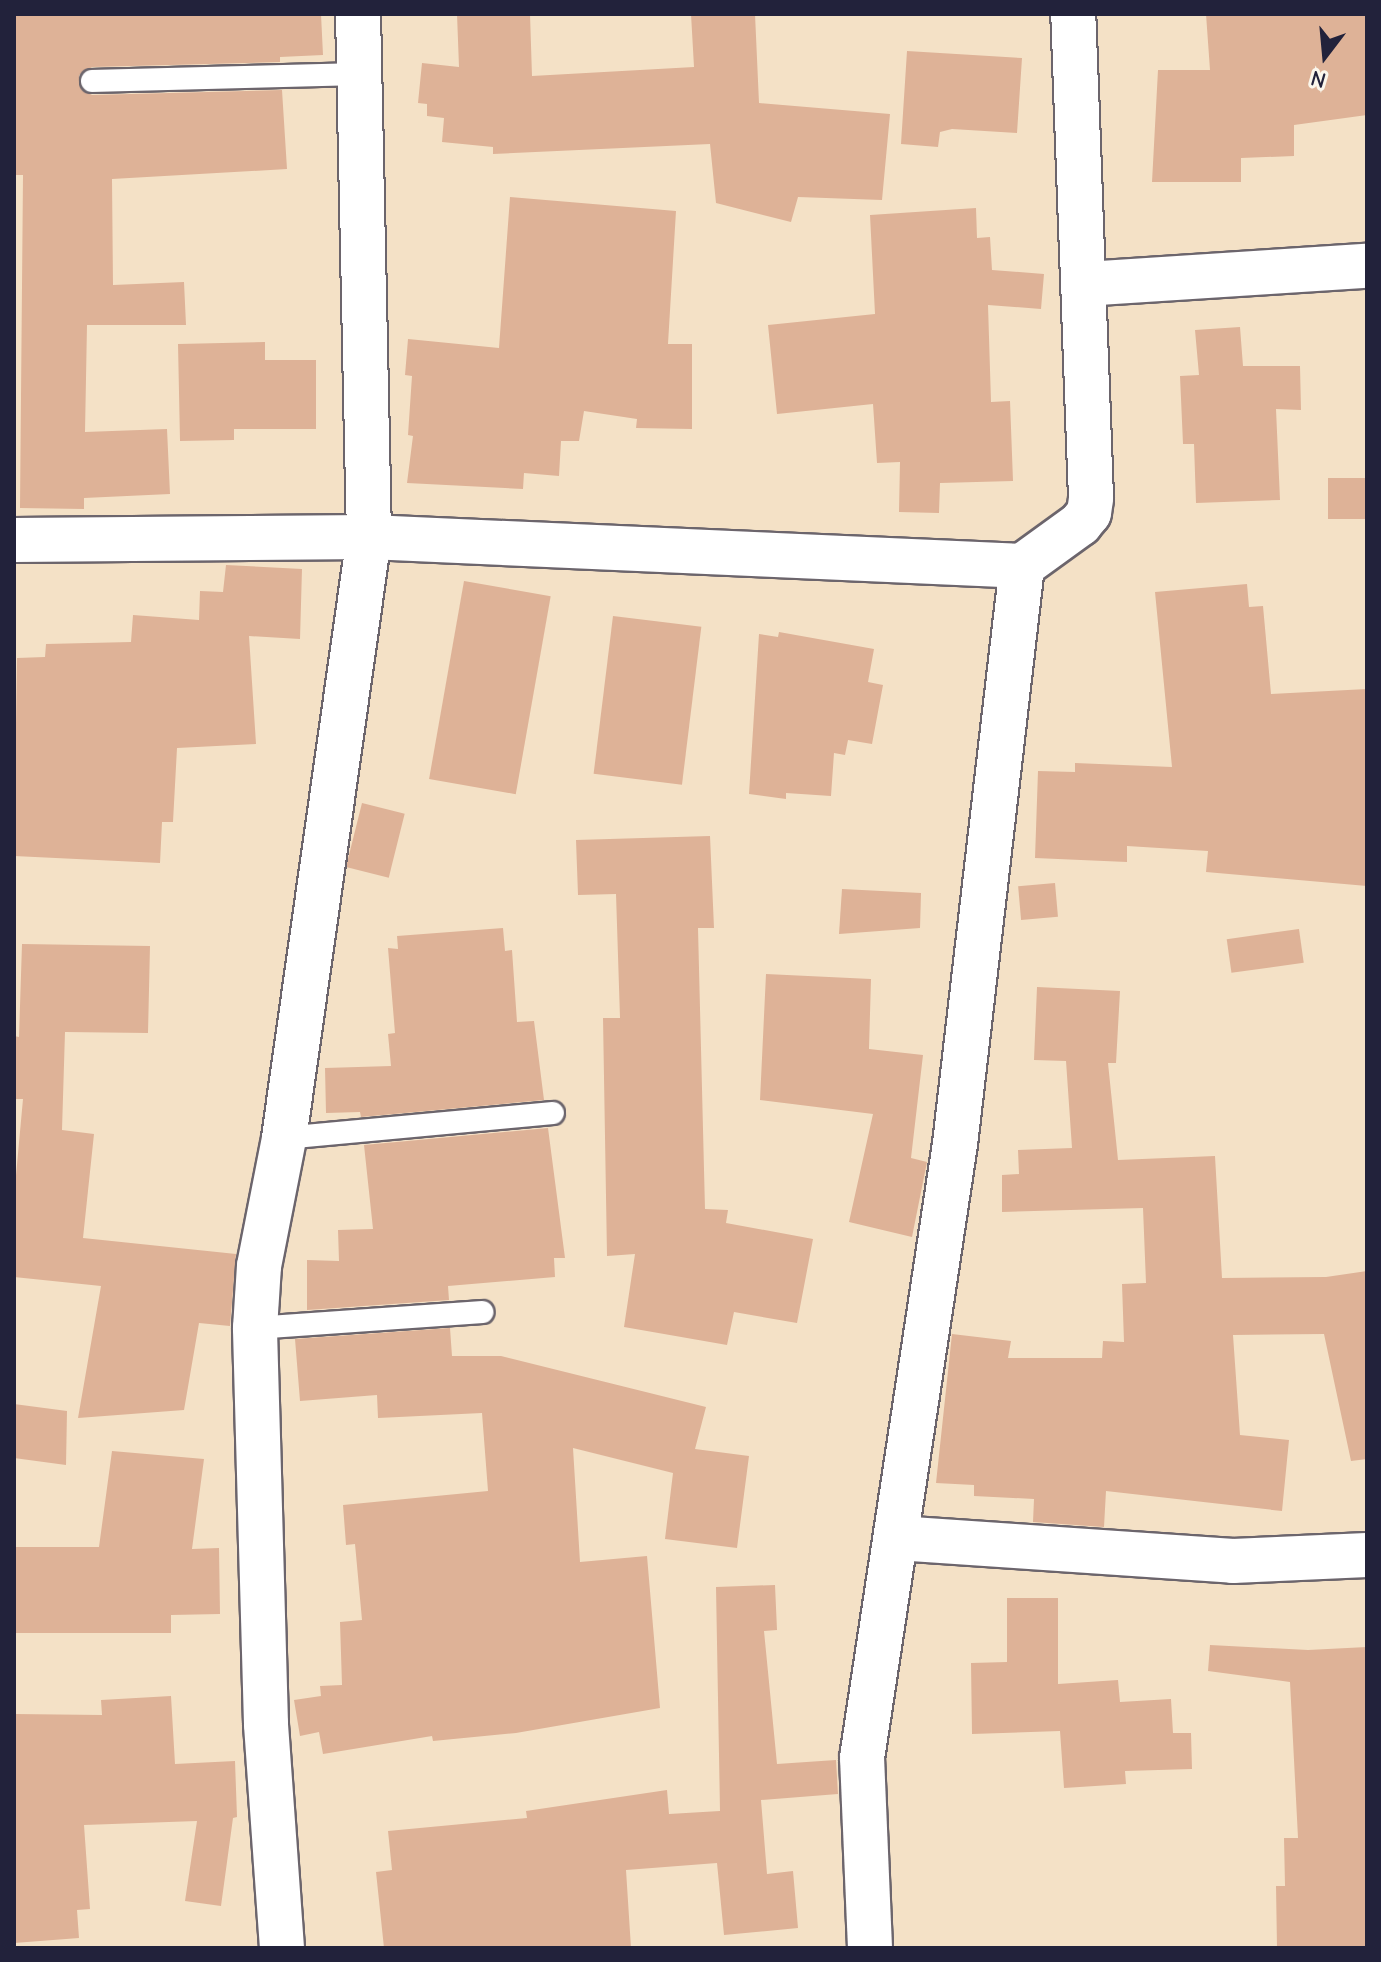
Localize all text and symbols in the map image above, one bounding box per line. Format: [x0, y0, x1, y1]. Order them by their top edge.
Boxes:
north arrow [1285, 16, 1365, 96]
text: N [1308, 65, 1329, 94]

